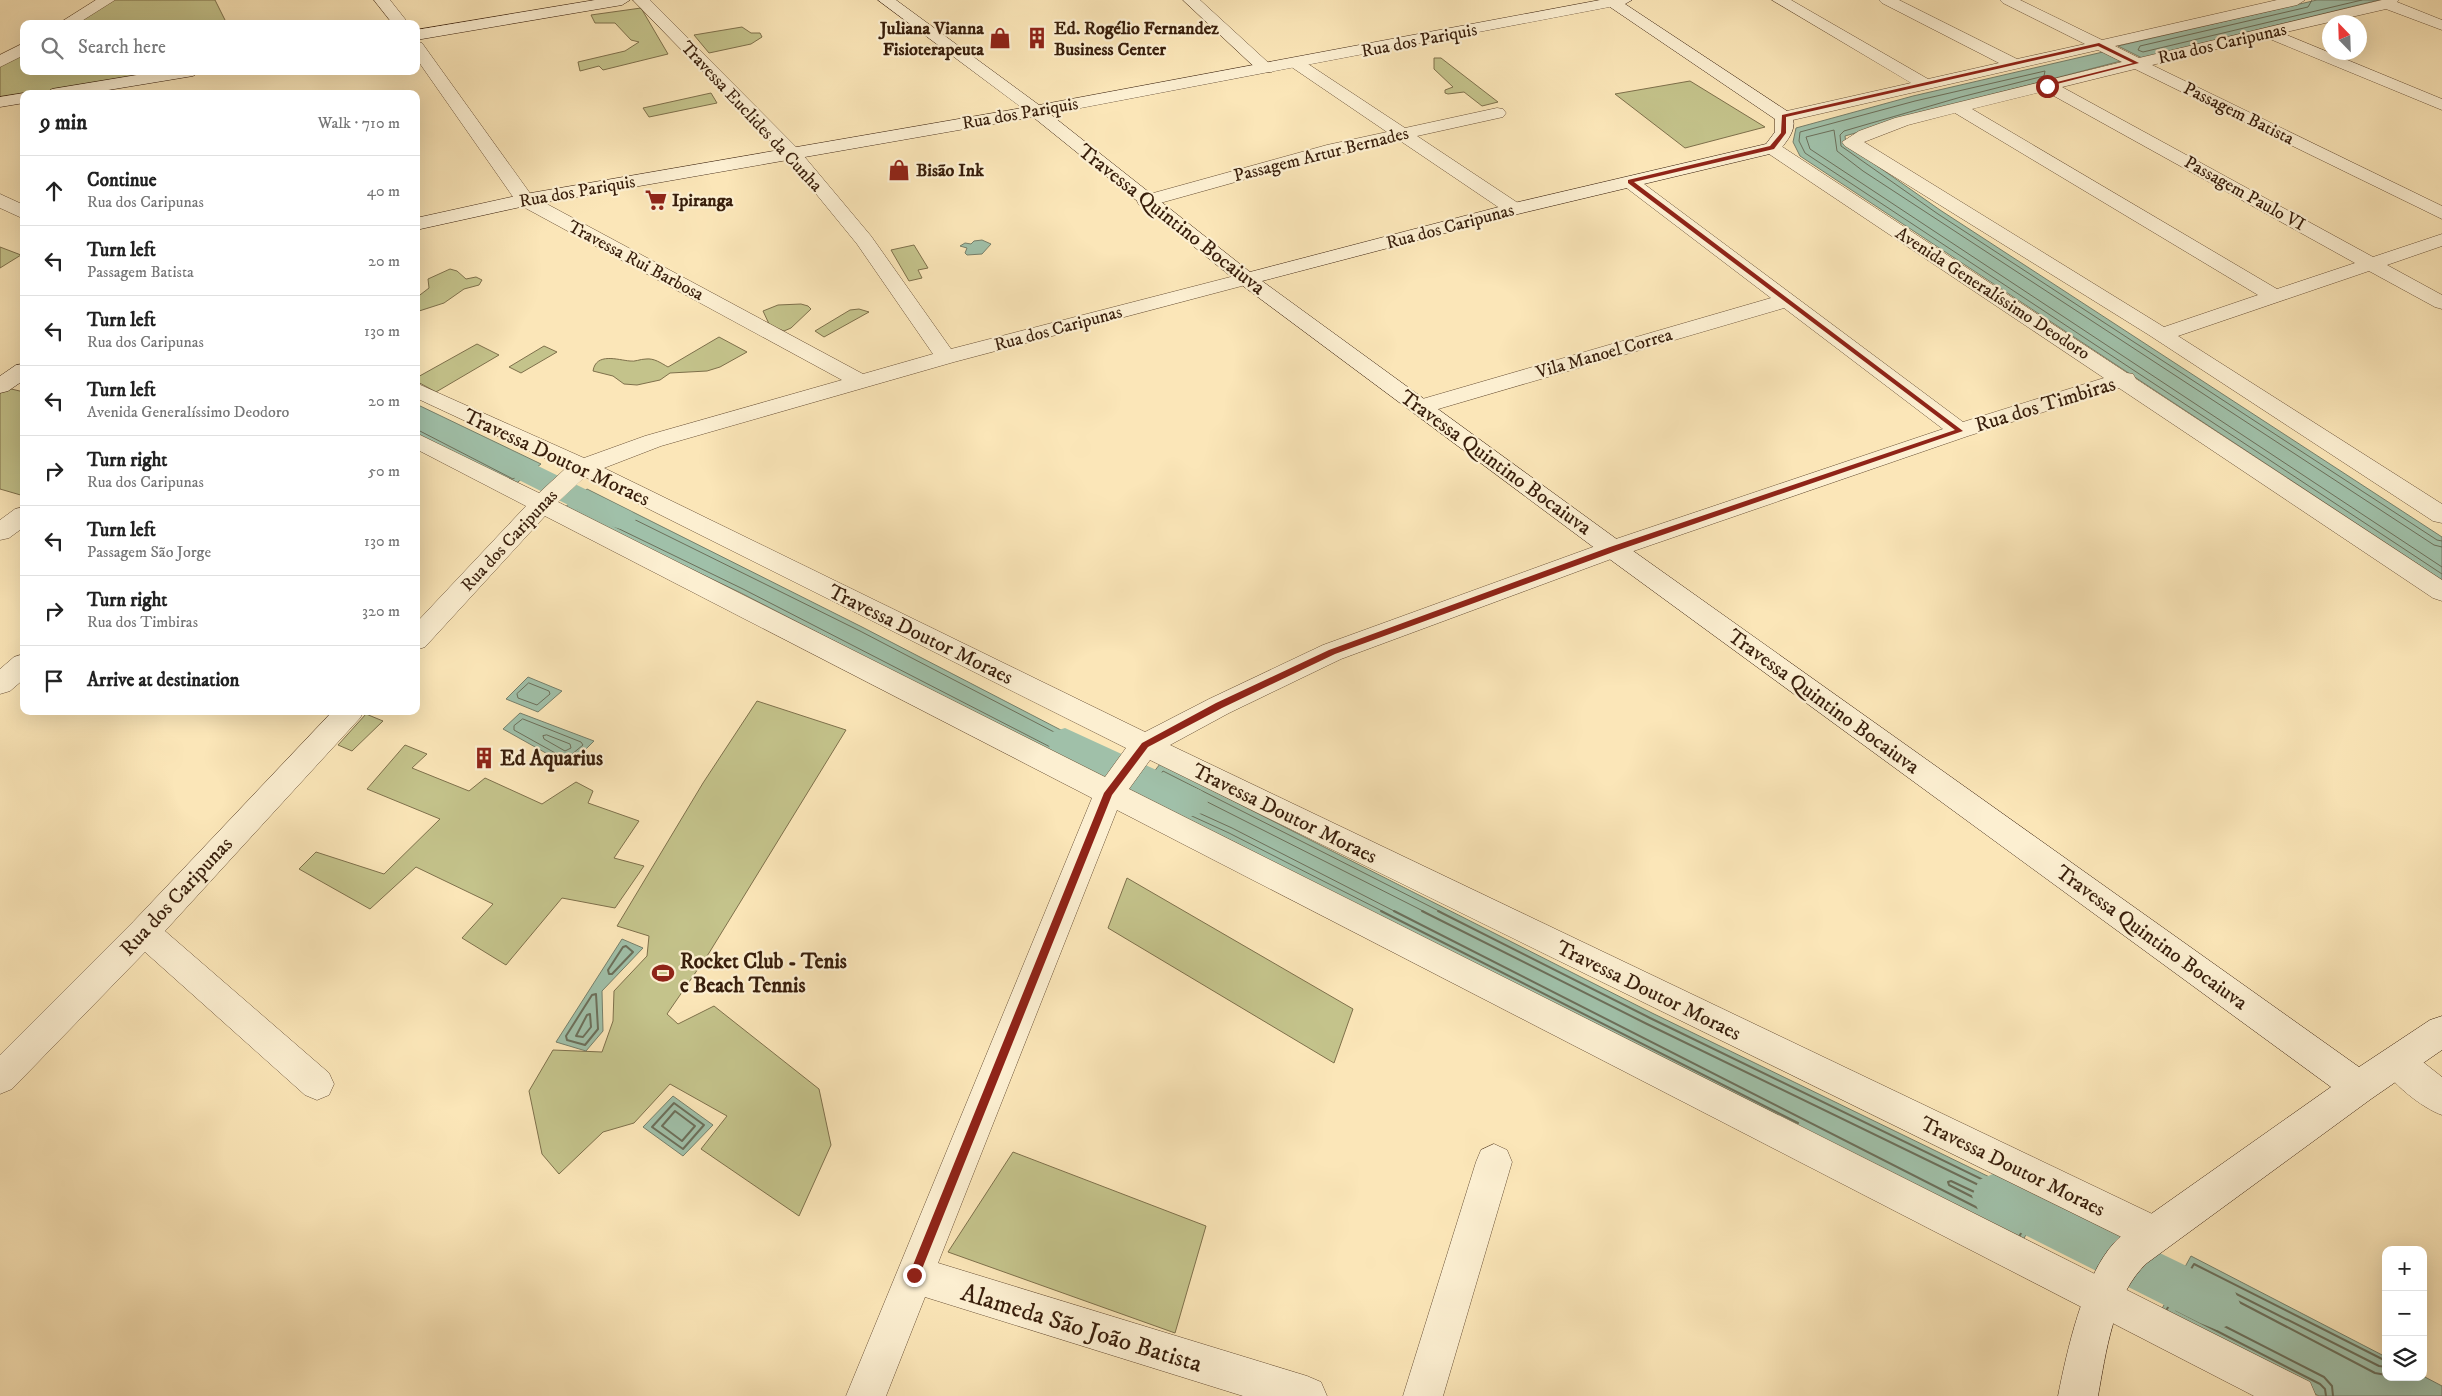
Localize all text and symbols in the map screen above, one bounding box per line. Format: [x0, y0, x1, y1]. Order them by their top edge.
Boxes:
north arrow [2322, 15, 2367, 60]
place label: Juliana Vianna Fisioterapeuta [878, 18, 984, 61]
place label: Ed. Rogélio Fernandez Business Center [1054, 18, 1219, 61]
street label: Rua dos Caripunas [2156, 18, 2289, 69]
street label: Rua dos Pariquis [1359, 19, 1479, 63]
search box [20, 20, 420, 75]
shop icon: Juliana Vianna Fisioterapeuta [987, 25, 1013, 51]
building icon: Ed. Rogélio Fernandez Business Center [1024, 25, 1050, 51]
icon: search [38, 34, 66, 62]
text: Search here [78, 36, 166, 59]
street label: Travessa Euclides da Cunha [676, 37, 827, 197]
route start [2036, 75, 2059, 98]
street label: Passagem Batista [2180, 78, 2298, 150]
street label: Rua dos Pariquis [960, 93, 1080, 135]
text: 9 min [40, 110, 87, 136]
text: Walk · 710 m [318, 113, 400, 133]
street label: Passagem Artur Bernades [1231, 123, 1411, 187]
street label: Travessa Quintino Bocaiuva [1073, 139, 1270, 301]
street label: Passagem Paulo VI [2180, 152, 2309, 236]
shop icon: Bisão Ink [886, 157, 912, 183]
place label: Bisão Ink [916, 160, 985, 182]
text: Continue [87, 169, 157, 192]
street label: Rua dos Pariquis [517, 171, 637, 213]
icon: ahead [40, 177, 68, 205]
text: 40 m [367, 181, 400, 201]
supermarket icon: Ipiranga [643, 187, 669, 213]
place label: Ipiranga [672, 190, 733, 212]
text: Rua dos Caripunas [87, 192, 204, 212]
street label: Rua dos Caripunas [1384, 199, 1517, 255]
street label: Travessa Rui Barbosa [564, 216, 708, 306]
street label: Avenida Generalíssimo Deodoro [1891, 223, 2094, 365]
text: Turn left [87, 239, 156, 262]
icon: left [40, 247, 68, 275]
text: 20 m [368, 251, 400, 271]
text: Passagem Batista [87, 262, 194, 282]
street label: Rua dos Caripunas [992, 301, 1125, 357]
text: Turn left [87, 309, 156, 332]
icon: left [40, 317, 68, 345]
text: 130 m [364, 321, 400, 341]
street label: Vila Manoel Correa [1533, 324, 1675, 384]
text: Rua dos Caripunas [87, 332, 204, 352]
street label: Rua dos Timbiras [1972, 371, 2119, 439]
text: Turn left [87, 379, 156, 402]
street label: Travessa Quintino Bocaiuva [1394, 385, 1596, 541]
icon: left [40, 387, 68, 415]
text: 20 m [368, 391, 400, 411]
text: Avenida Generalíssimo Deodoro [87, 402, 289, 422]
street label: Travessa Doutor Moraes [459, 403, 654, 512]
text: Turn right [87, 449, 167, 472]
icon: right [40, 457, 68, 485]
text: 50 m [368, 461, 400, 481]
text: Rua dos Caripunas [87, 472, 204, 492]
street label: Rua dos Caripunas [457, 485, 563, 596]
text: Turn left [87, 519, 156, 542]
icon: left [40, 527, 68, 555]
text: 130 m [364, 531, 400, 551]
text: Passagem São Jorge [87, 542, 211, 562]
street label: Travessa Doutor Moraes [824, 579, 1017, 691]
text: Turn right [87, 589, 167, 612]
icon: right [40, 597, 68, 625]
text: 320 m [362, 601, 400, 621]
text: Rua dos Timbiras [87, 612, 198, 632]
street label: Travessa Quintino Bocaiuva [1722, 624, 1924, 780]
icon: arrive [40, 667, 68, 695]
text: Arrive at destination [87, 669, 239, 692]
building icon: Ed Aquarius [471, 745, 497, 771]
place label: Ed Aquarius [500, 746, 603, 772]
street label: Travessa Doutor Moraes [1188, 758, 1381, 870]
street label: Rua dos Caripunas [115, 832, 239, 962]
street label: Travessa Quintino Bocaiuva [2050, 860, 2252, 1016]
street label: Travessa Doutor Moraes [1552, 935, 1745, 1047]
place label: Rocket Club - Tenis e Beach Tennis [680, 949, 847, 999]
sports icon: Rocket Club - Tenis e Beach Tennis [650, 960, 676, 986]
street label: Travessa Doutor Moraes [1916, 1111, 2109, 1223]
map controls [2382, 1246, 2427, 1381]
button: + [2382, 1246, 2427, 1291]
route end [903, 1264, 926, 1287]
street label: Alameda São João Batista [957, 1277, 1206, 1380]
button: − [2382, 1291, 2427, 1336]
button: layers [2382, 1336, 2427, 1381]

